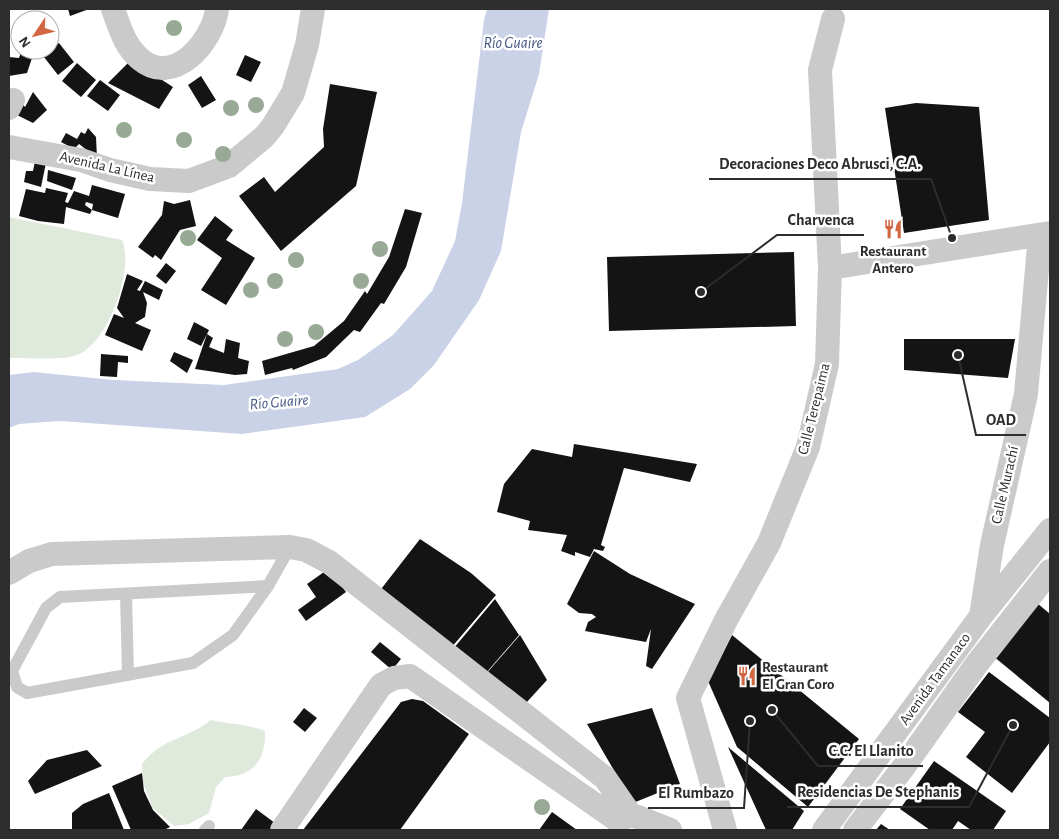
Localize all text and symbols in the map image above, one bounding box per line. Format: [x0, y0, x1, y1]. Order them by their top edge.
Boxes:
north arrow [10, 10, 60, 60]
text: N [17, 34, 34, 50]
water label: Río Guaire [483, 35, 543, 51]
callout: Decoraciones Deco Abrusci, C.A. [709, 148, 931, 179]
street label: Avenida La Línea [58, 149, 156, 185]
text: Decoraciones Deco Abrusci, C.A. [719, 156, 921, 172]
callout: Charvenca [777, 204, 864, 235]
text: Charvenca [788, 212, 855, 228]
restaurant icon: Restaurant Antero [882, 218, 904, 240]
place label: Restaurant Antero [860, 244, 926, 276]
street label: Calle Terepaima [795, 362, 833, 456]
water label: Río Guaire [249, 391, 309, 413]
callout: OAD [976, 404, 1026, 435]
text: OAD [986, 412, 1017, 428]
street label: Calle Murachí [989, 444, 1021, 525]
street label: Avenida Tamanaco [897, 630, 973, 728]
place label: Restaurant El Gran Coro [762, 660, 835, 692]
restaurant icon: Restaurant El Gran Coro [736, 665, 758, 687]
callout: C.C. El Llanito [818, 735, 923, 766]
text: C.C. El Llanito [828, 743, 914, 759]
callout: Residencias De Stephanis [787, 776, 969, 807]
callout: El Rumbazo [648, 777, 744, 808]
text: Residencias De Stephanis [797, 784, 959, 800]
text: El Rumbazo [658, 785, 734, 801]

